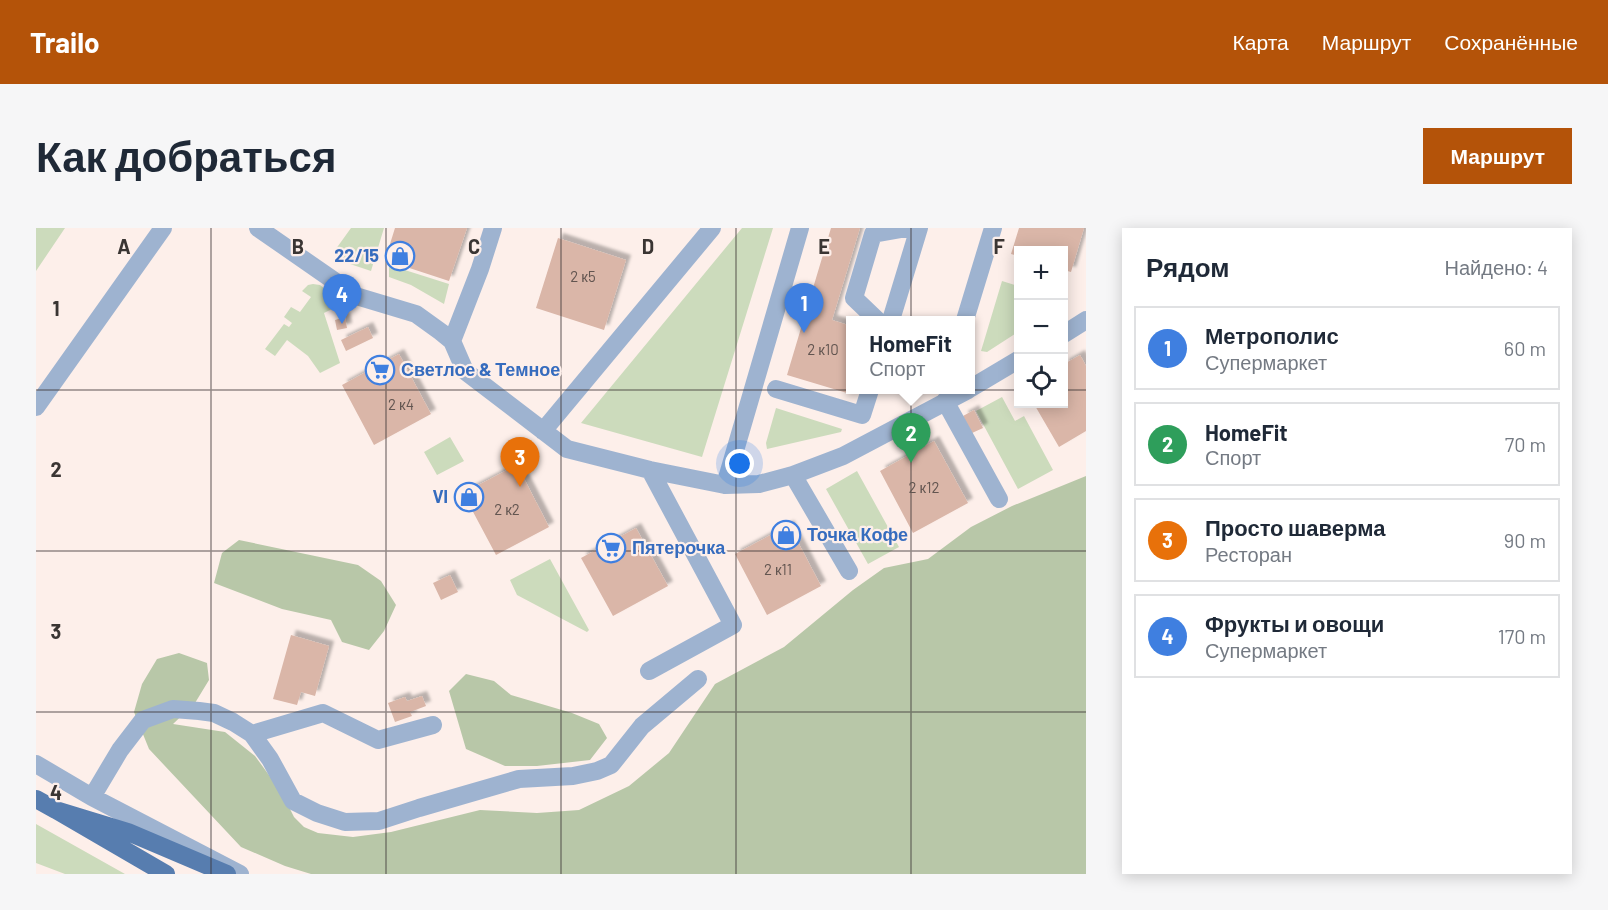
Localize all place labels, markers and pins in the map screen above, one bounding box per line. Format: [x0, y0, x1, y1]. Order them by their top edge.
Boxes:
shop icon: 22/15 [384, 240, 416, 272]
place label: 22/15 [334, 244, 379, 266]
pin: 4 [322, 274, 362, 324]
pin: 1 [784, 284, 824, 333]
supermarket icon: Светлое & Темное [364, 354, 396, 386]
place label: Светлое & Темное [401, 358, 560, 380]
pin: 2 [892, 414, 930, 463]
pin: 3 [500, 438, 540, 487]
shop icon: Vl [453, 481, 485, 513]
place label: Vl [432, 485, 448, 507]
shop icon: Точка Кофе [770, 519, 802, 551]
place label: Точка Кофе [807, 523, 908, 545]
supermarket icon: Пятерочка [595, 532, 627, 564]
place label: Пятерочка [632, 536, 726, 558]

